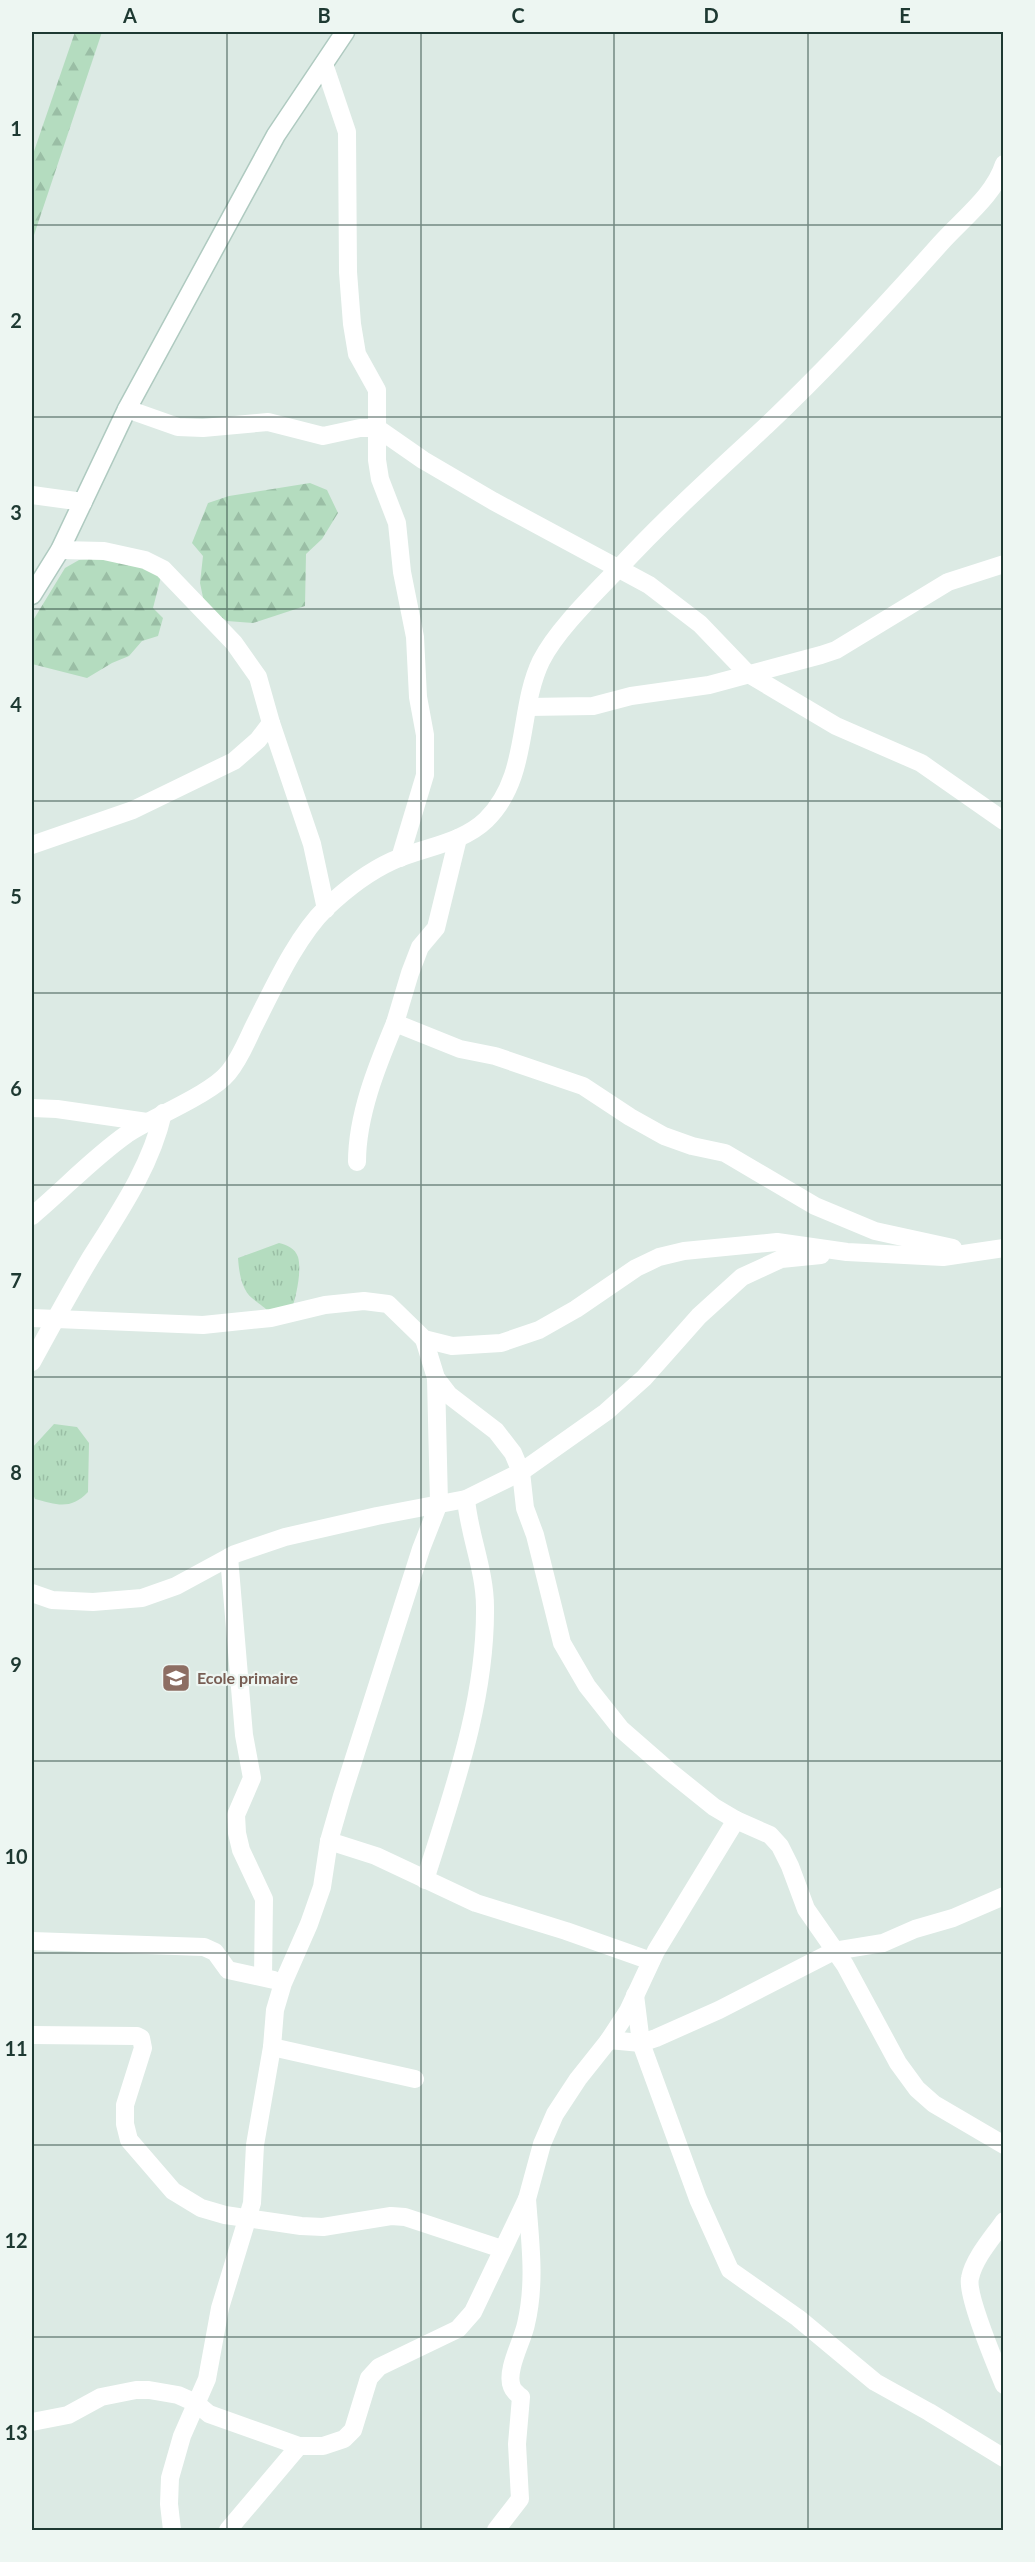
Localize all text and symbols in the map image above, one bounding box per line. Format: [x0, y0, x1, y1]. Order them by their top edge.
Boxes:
text: A [122, 3, 137, 27]
text: B [317, 3, 331, 27]
text: C [511, 3, 525, 27]
text: D [703, 3, 719, 27]
text: E [899, 3, 911, 27]
text: 1 [10, 116, 22, 140]
text: 2 [10, 308, 22, 332]
text: 3 [10, 500, 22, 524]
text: 4 [10, 692, 22, 716]
text: 5 [10, 884, 22, 908]
text: 6 [10, 1076, 22, 1100]
text: 7 [10, 1268, 22, 1292]
text: 8 [10, 1460, 22, 1484]
text: 9 [10, 1652, 22, 1676]
school or university icon: Ecole primaire [160, 1662, 192, 1694]
place label: Ecole primaire [197, 1668, 298, 1687]
text: 10 [4, 1844, 28, 1868]
text: 11 [4, 2036, 28, 2060]
text: 12 [4, 2228, 28, 2252]
text: 13 [4, 2420, 28, 2444]

